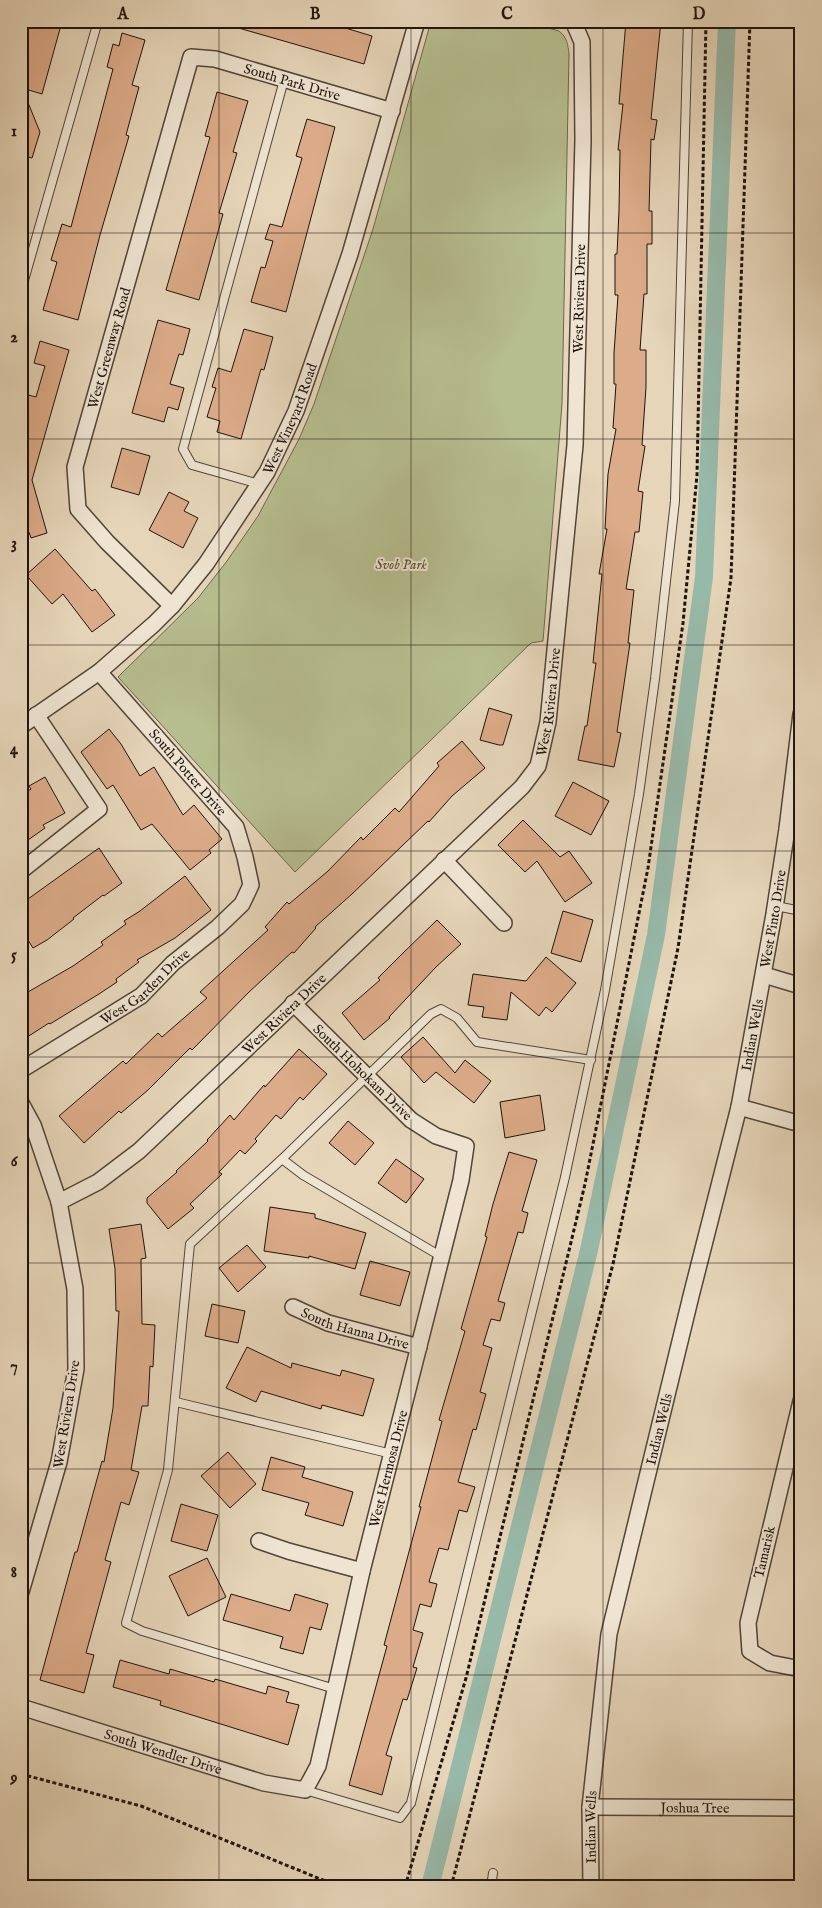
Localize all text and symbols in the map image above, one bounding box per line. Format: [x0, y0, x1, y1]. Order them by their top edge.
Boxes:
text: A [117, 5, 130, 25]
text: B [310, 5, 321, 25]
text: C [501, 5, 513, 25]
text: D [693, 5, 706, 25]
street label: South Park Drive [242, 60, 343, 106]
text: 1 [11, 122, 17, 142]
street label: West Riviera Drive [569, 243, 590, 353]
street label: West Greenway Road [84, 285, 135, 411]
text: 2 [10, 328, 18, 348]
street label: West Vineyard Road [259, 360, 322, 477]
text: 3 [11, 534, 17, 554]
park label: Svob Park [375, 556, 427, 574]
street label: West Riviera Drive [532, 646, 565, 758]
street label: South Potter Drive [145, 725, 230, 820]
text: 4 [10, 740, 19, 760]
street label: West Pinto Drive [756, 868, 791, 969]
street label: West Garden Drive [97, 945, 194, 1029]
text: 5 [11, 946, 17, 966]
street label: West Riviera Drive [239, 970, 331, 1058]
street label: Indian Wells [738, 998, 768, 1073]
street label: South Hohokam Drive [309, 1021, 416, 1125]
text: 6 [11, 1152, 19, 1172]
street label: South Hanna Drive [298, 1304, 411, 1354]
text: 7 [10, 1357, 18, 1377]
street label: West Riviera Drive [50, 1358, 85, 1470]
street label: Indian Wells [642, 1392, 677, 1467]
street label: West Hermosa Drive [365, 1408, 413, 1529]
street label: Tamarisk [750, 1524, 780, 1580]
text: 8 [11, 1563, 17, 1583]
street label: South Wendler Drive [102, 1726, 225, 1779]
text: 9 [10, 1769, 18, 1789]
street label: Indian Wells [582, 1790, 602, 1864]
street label: Joshua Tree [659, 1799, 730, 1818]

